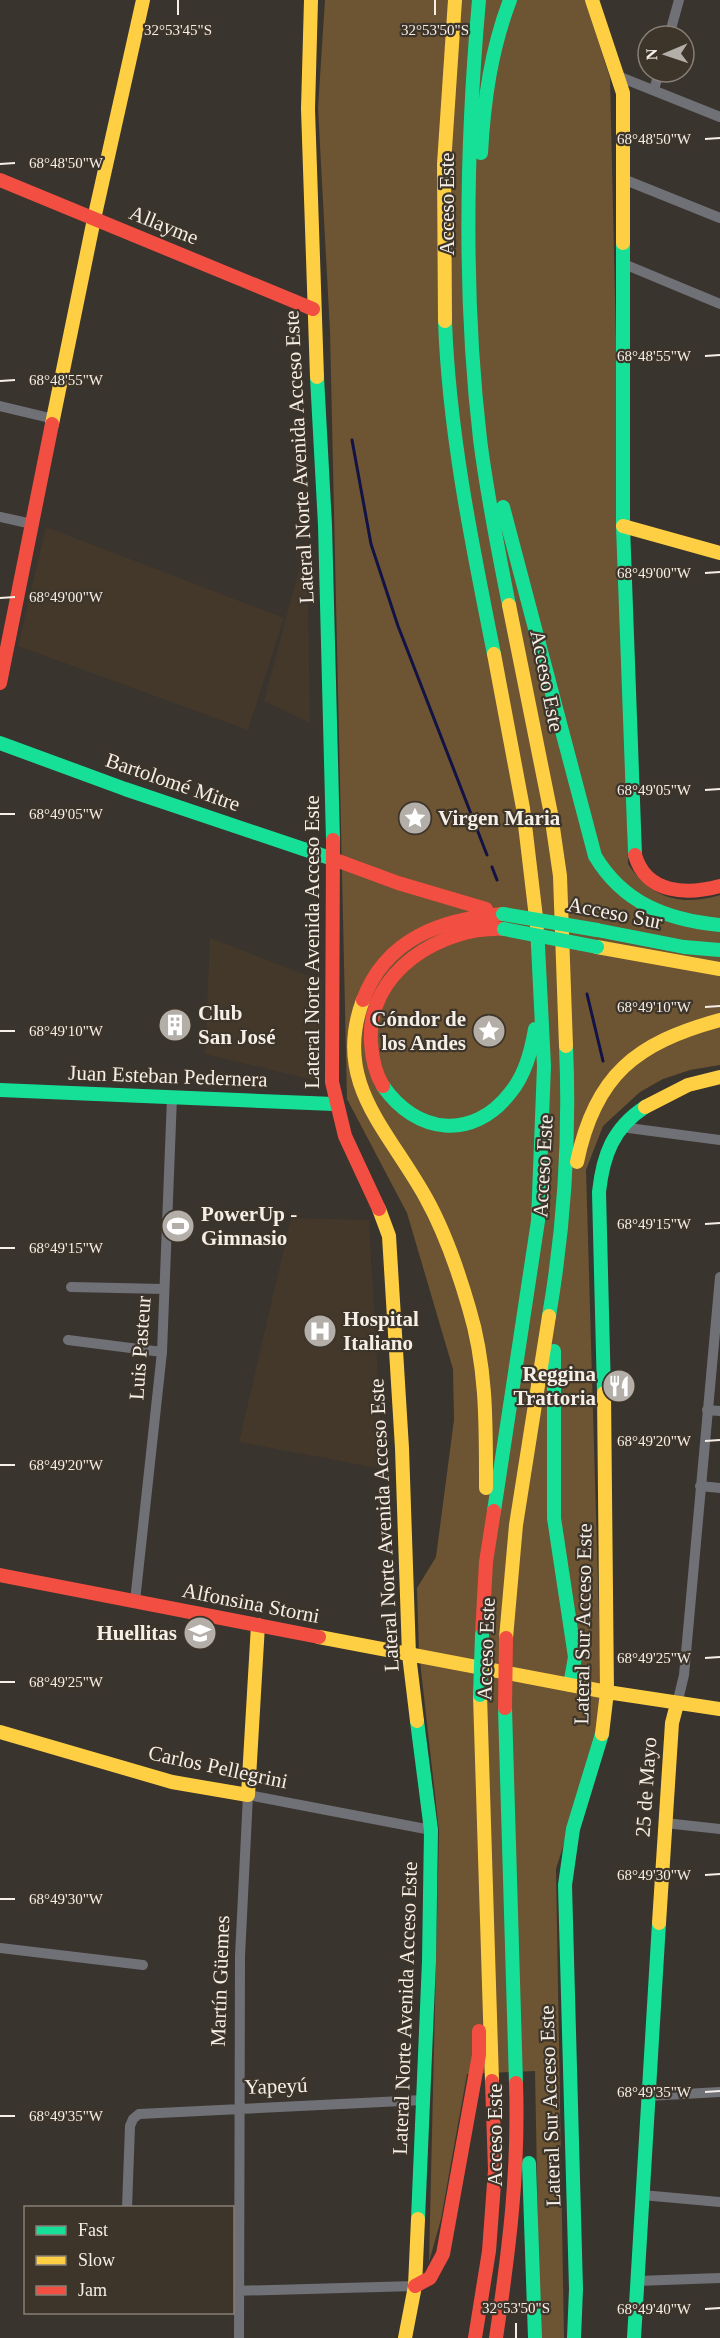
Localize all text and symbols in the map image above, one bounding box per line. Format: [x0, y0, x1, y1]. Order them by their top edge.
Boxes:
text: 32°53'45"S [144, 22, 212, 38]
text: 32°53'50"S [401, 22, 469, 38]
north arrow [636, 24, 696, 84]
text: N [643, 48, 660, 61]
text: 68°48'50"W [617, 131, 692, 147]
street label: Acceso Este [435, 152, 459, 256]
text: 68°48'50"W [29, 155, 104, 171]
street label: Allayme [126, 200, 202, 250]
street label: Lateral Norte Avenida Acceso Este [279, 310, 319, 604]
text: 68°48'55"W [617, 348, 692, 364]
text: 68°48'55"W [29, 372, 104, 388]
text: 68°49'00"W [617, 565, 692, 581]
text: 68°49'00"W [29, 589, 104, 605]
street label: Acceso Este [525, 628, 569, 734]
street label: Bartolomé Mitre [103, 748, 243, 816]
text: 68°49'05"W [617, 782, 692, 798]
street label: Lateral Norte Avenida Acceso Este [300, 795, 324, 1089]
place icon: Virgen Maria [397, 800, 433, 836]
text: 68°49'05"W [29, 806, 104, 822]
place label: Virgen Maria [438, 806, 561, 830]
street label: Acceso Sur [565, 892, 665, 934]
text: 68°49'10"W [617, 999, 692, 1015]
place label: Club San José [198, 1001, 276, 1049]
building icon: Club San José [157, 1007, 193, 1043]
place label: Cóndor de los Andes [371, 1007, 466, 1055]
place icon: Cóndor de los Andes [471, 1013, 507, 1049]
text: 68°49'10"W [29, 1023, 104, 1039]
street label: Juan Esteban Pedernera [68, 1061, 269, 1091]
street label: Acceso Este [528, 1114, 558, 1218]
place label: PowerUp - Gimnasio [201, 1202, 297, 1250]
sports icon: PowerUp - Gimnasio [160, 1208, 196, 1244]
text: 68°49'15"W [617, 1216, 692, 1232]
text: 68°49'15"W [29, 1240, 104, 1256]
street label: Luis Pasteur [124, 1295, 156, 1401]
place label: Hospital Italiano [343, 1307, 419, 1355]
hospital icon: Hospital Italiano [302, 1313, 338, 1349]
place label: Reggina Trattoria [514, 1362, 597, 1410]
restaurant icon: Reggina Trattoria [601, 1368, 637, 1404]
street label: Lateral Norte Avenida Acceso Este [364, 1378, 404, 1672]
text: 68°49'20"W [617, 1433, 692, 1449]
text: 68°49'20"W [29, 1457, 104, 1473]
street label: Lateral Sur Acceso Este [569, 1523, 597, 1725]
street label: Alfonsina Storni [180, 1578, 322, 1628]
street label: Acceso Este [472, 1597, 500, 1701]
school or university icon: Huellitas [182, 1615, 218, 1651]
place label: Huellitas [96, 1621, 177, 1645]
text: 68°49'25"W [617, 1650, 692, 1666]
text: 68°49'25"W [29, 1674, 104, 1690]
street label: 25 de Mayo [631, 1736, 661, 1838]
street label: Carlos Pellegrini [146, 1741, 290, 1794]
street label: Lateral Norte Avenida Acceso Este [388, 1861, 422, 2155]
text: 68°49'30"W [617, 1867, 692, 1883]
text: 68°49'30"W [29, 1891, 104, 1907]
street label: Martín Güemes [206, 1915, 234, 2047]
street label: Lateral Sur Acceso Este [534, 2005, 566, 2207]
street label: Yapeyú [244, 2073, 308, 2099]
street label: Acceso Este [483, 2083, 507, 2187]
text: 68°49'35"W [617, 2084, 692, 2100]
text: 68°49'35"W [29, 2108, 104, 2124]
legend [24, 2206, 234, 2314]
text: Fast [78, 2220, 108, 2240]
text: Slow [78, 2250, 115, 2270]
text: Jam [78, 2280, 107, 2300]
text: 32°53'50"S [482, 2300, 550, 2316]
text: 68°49'40"W [617, 2301, 692, 2317]

